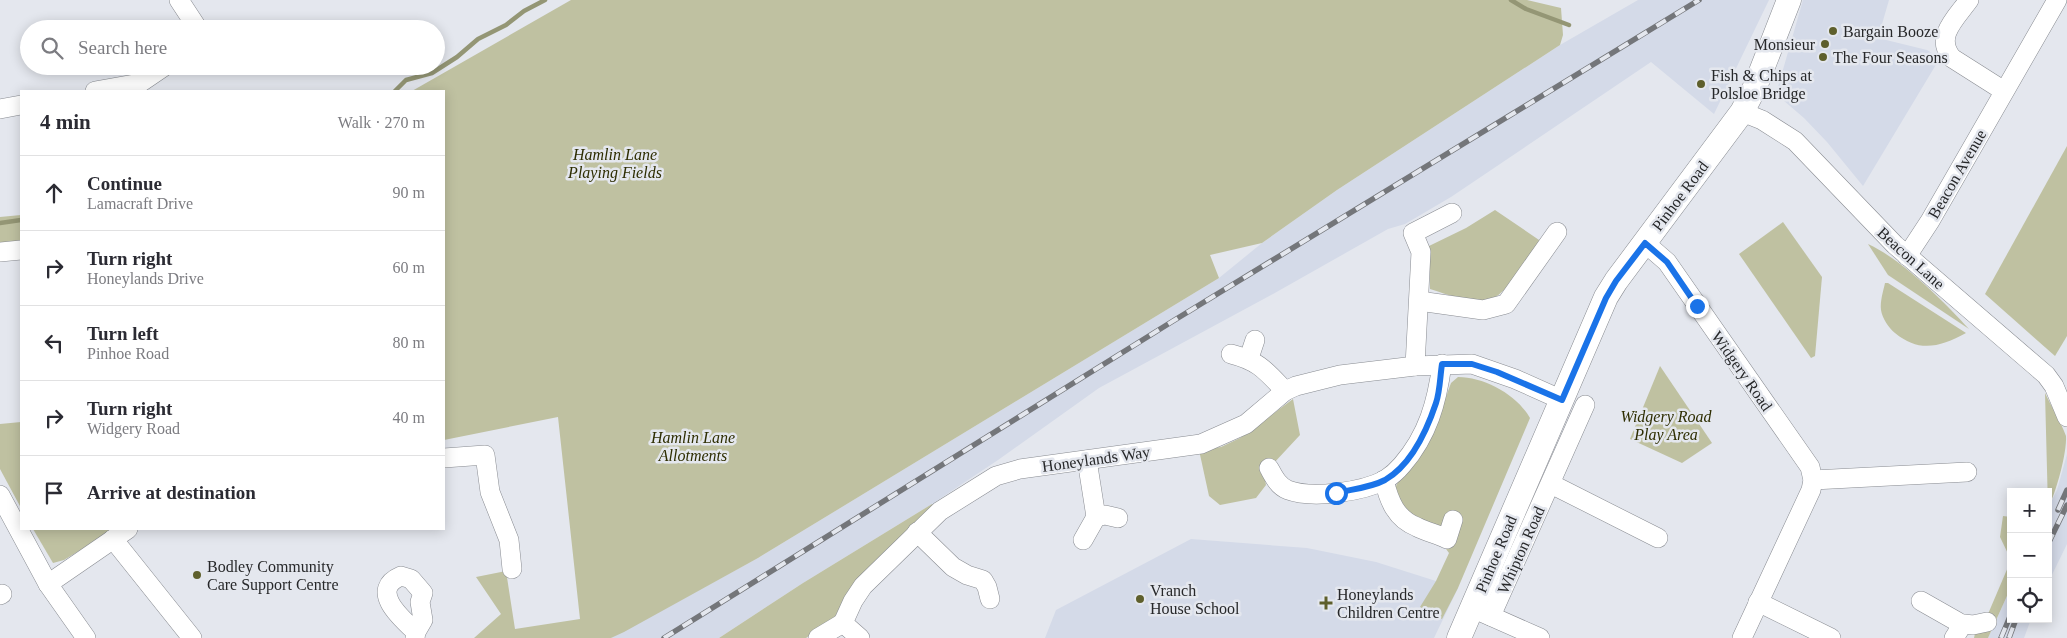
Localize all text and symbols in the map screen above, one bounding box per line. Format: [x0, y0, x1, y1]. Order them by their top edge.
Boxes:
search box [20, 20, 445, 75]
place label: Bargain Booze [1843, 23, 1938, 41]
marker: Bargain Booze [1827, 25, 1839, 37]
icon: search [38, 34, 66, 62]
place label: Monsieur [1754, 36, 1816, 53]
text: Search here [78, 37, 167, 58]
marker: Monsieur [1819, 38, 1831, 50]
place label: The Four Seasons [1833, 49, 1948, 66]
marker: The Four Seasons [1817, 51, 1829, 63]
place label: Fish & Chips at Polsloe Bridge [1711, 67, 1812, 103]
marker: Fish & Chips at Polsloe Bridge [1695, 78, 1707, 90]
text: 4 min [40, 110, 91, 134]
text: Walk · 270 m [338, 114, 425, 131]
street label: Beacon Avenue [1925, 127, 1989, 221]
park label: Hamlin Lane Playing Fields [567, 146, 662, 182]
street label: Pinhoe Road [1648, 158, 1712, 234]
text: Continue [87, 173, 162, 194]
icon: ahead [40, 179, 68, 207]
text: 90 m [393, 184, 425, 201]
text: Lamacraft Drive [87, 195, 193, 212]
street label: Beacon Lane [1874, 224, 1948, 292]
text: Turn right [87, 248, 172, 269]
icon: right [40, 254, 68, 282]
text: 60 m [393, 259, 425, 276]
text: Honeylands Drive [87, 270, 204, 287]
route end [1686, 295, 1709, 318]
text: Turn left [87, 323, 159, 344]
street label: Widgery Road [1708, 328, 1776, 415]
icon: left [40, 329, 68, 357]
text: 80 m [393, 334, 425, 351]
text: Pinhoe Road [87, 345, 169, 362]
text: Turn right [87, 398, 172, 419]
icon: right [40, 404, 68, 432]
park label: Widgery Road Play Area [1620, 408, 1713, 444]
text: 40 m [393, 409, 425, 426]
text: Widgery Road [87, 420, 180, 437]
park label: Hamlin Lane Allotments [650, 429, 735, 464]
street label: Honeylands Way [1041, 443, 1151, 476]
icon: arrive [40, 479, 68, 507]
text: Arrive at destination [87, 482, 256, 503]
route start [1325, 482, 1348, 505]
map controls [2007, 488, 2052, 623]
button: + [2007, 488, 2052, 533]
street label: Whipton Road [1494, 504, 1549, 597]
street label: Pinhoe Road [1472, 513, 1520, 595]
button: − [2007, 533, 2052, 578]
place label: Bodley Community Care Support Centre [207, 558, 339, 594]
marker: Bodley Community Care Support Centre [191, 569, 203, 581]
button: locate [2007, 578, 2052, 623]
place label: Vranch House School [1150, 582, 1240, 617]
place label: Honeylands Children Centre [1337, 586, 1440, 621]
marker: Vranch House School [1134, 593, 1146, 605]
marker: Honeylands Children Centre [1319, 596, 1333, 610]

